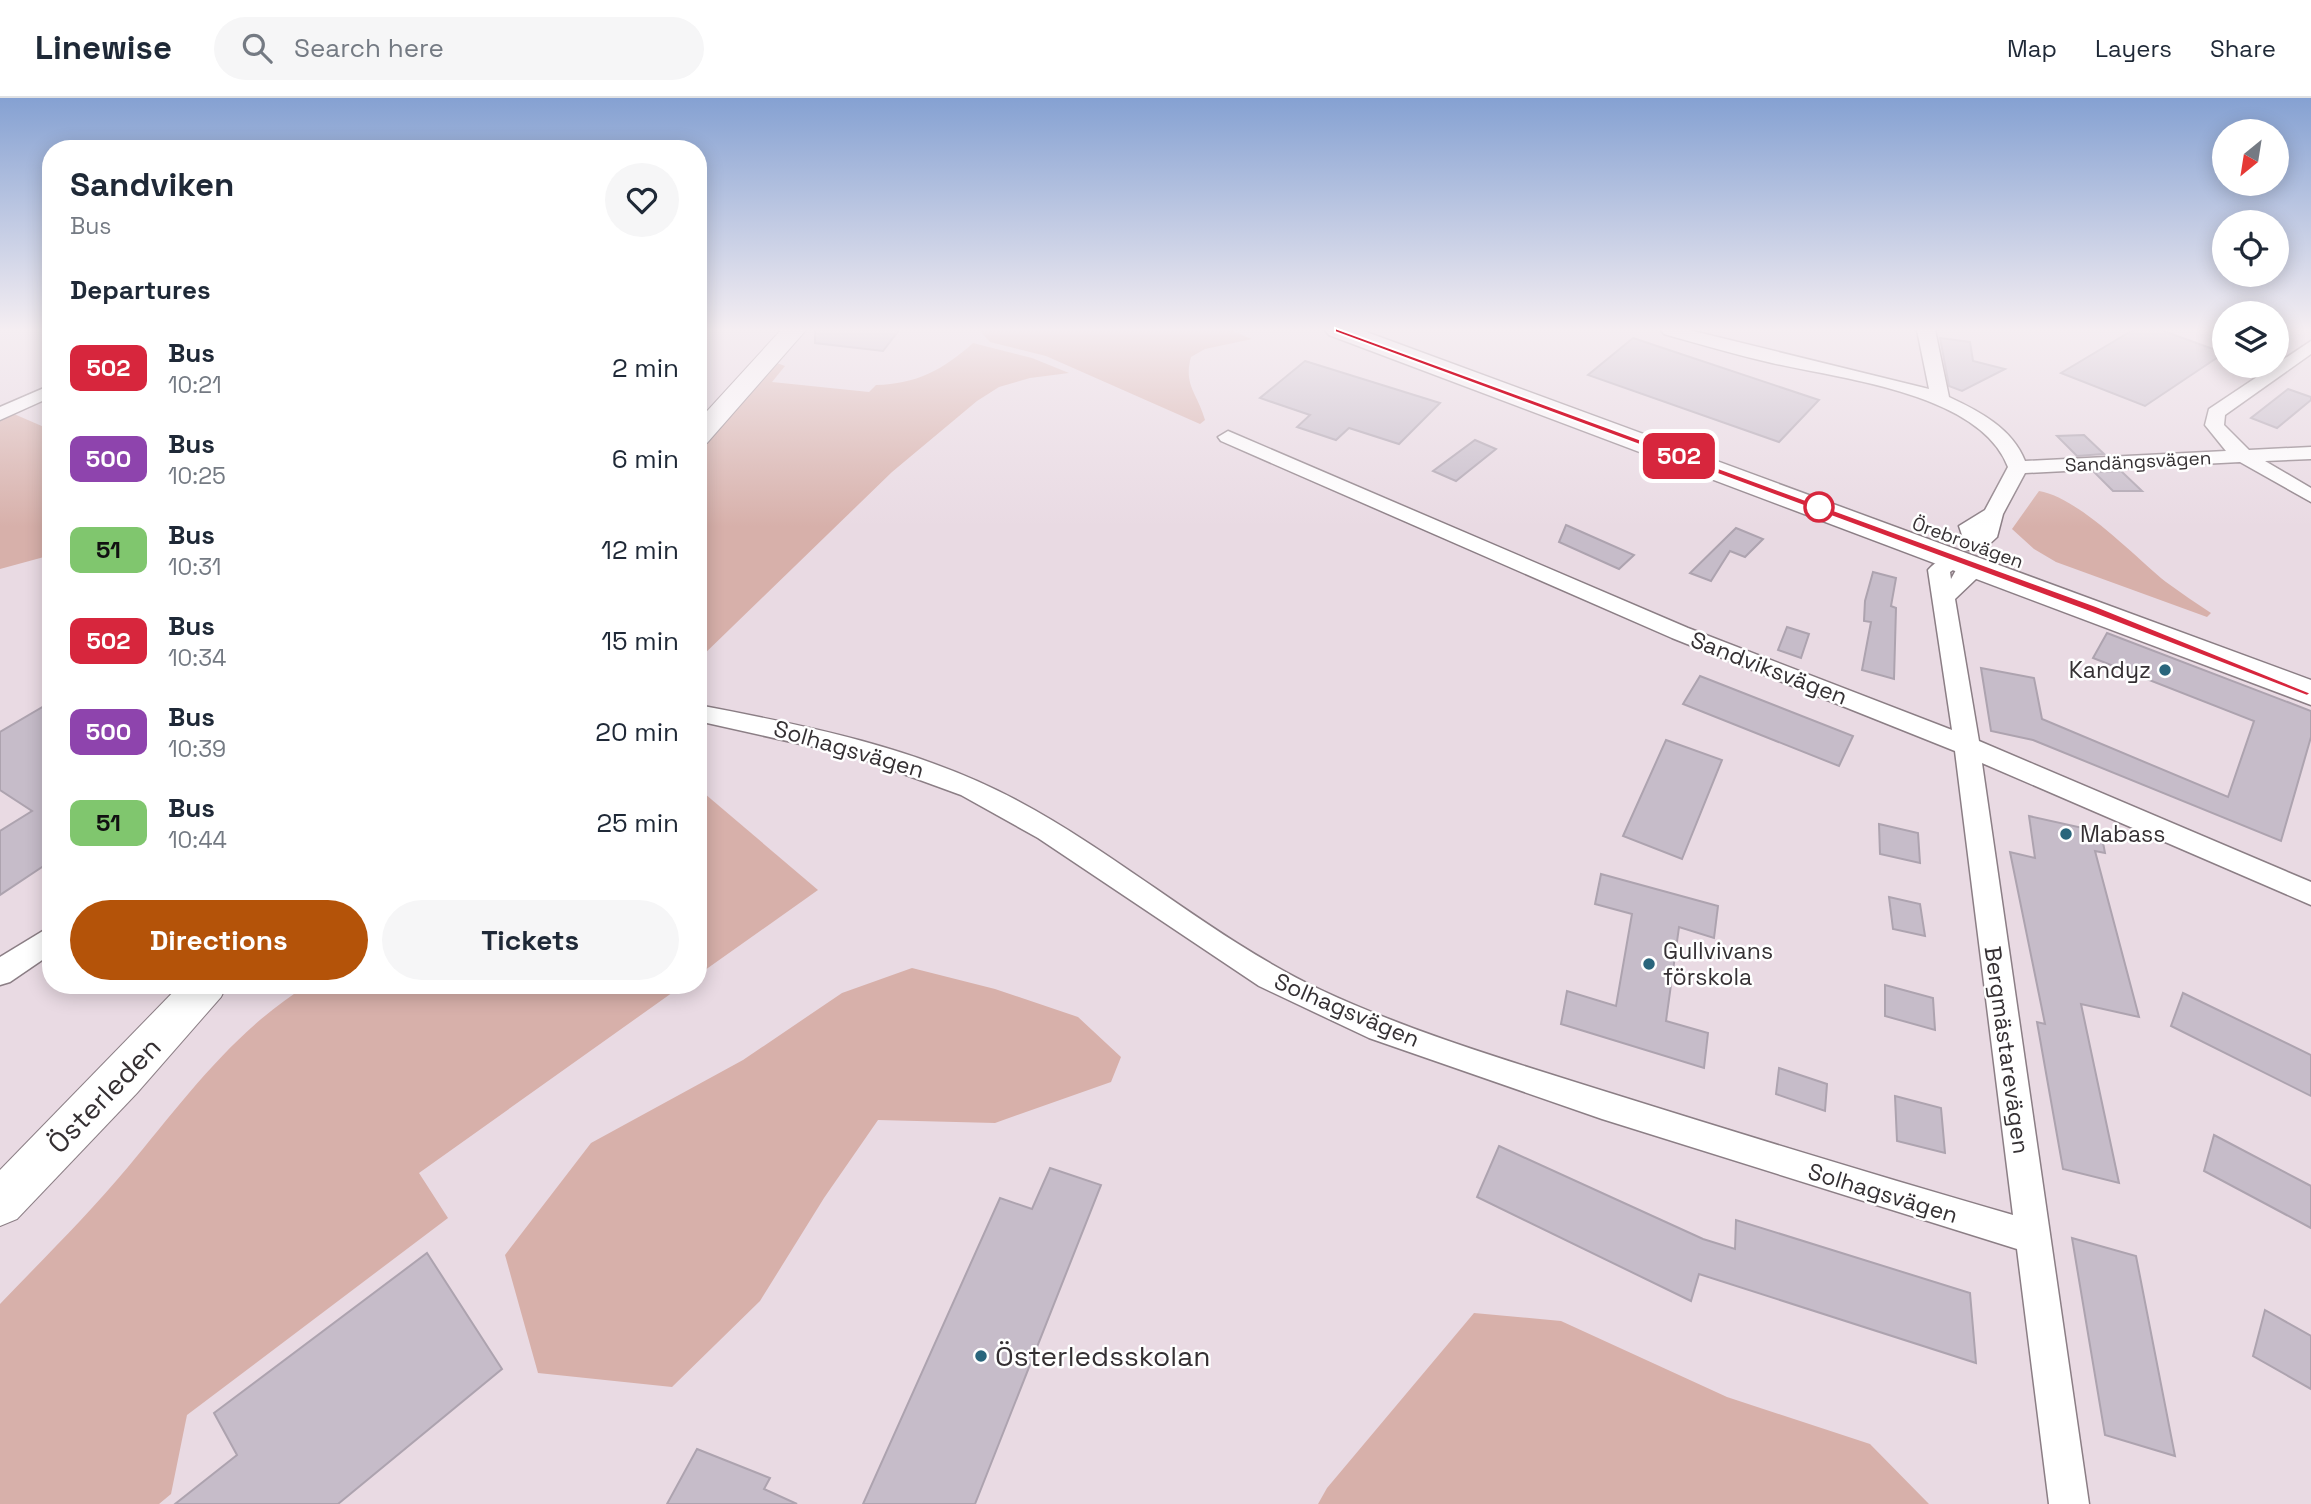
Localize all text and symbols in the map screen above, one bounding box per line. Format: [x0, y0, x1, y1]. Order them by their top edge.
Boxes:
search box [214, 17, 704, 80]
text: Linewise [35, 27, 172, 69]
icon: search [238, 29, 276, 67]
text: Search here [294, 31, 444, 65]
text: Map [2007, 33, 2057, 64]
text: Layers [2095, 33, 2172, 64]
text: Share [2210, 33, 2276, 64]
north arrow [2212, 119, 2289, 196]
map controls [2212, 119, 2289, 378]
button: heart [605, 163, 679, 237]
text: Sandviken [70, 164, 234, 206]
button: locate [2212, 210, 2289, 287]
text: Bus [70, 211, 111, 241]
text: Departures [70, 273, 211, 307]
button: layers [2212, 301, 2289, 378]
text: Bus [168, 336, 215, 370]
text: 2 min [612, 351, 679, 385]
text: 502 [86, 352, 131, 383]
text: 10:21 [168, 370, 222, 400]
text: Bus [168, 427, 215, 461]
line badge: 502 [1639, 433, 1719, 479]
text: 502 [1657, 440, 1701, 471]
text: 6 min [612, 442, 679, 476]
text: 500 [86, 443, 131, 474]
street label: Sandängsvägen [2064, 445, 2212, 478]
text: 10:25 [168, 461, 226, 491]
unlabelled marker [1804, 492, 1834, 522]
street label: Örebrovägen [1909, 511, 2027, 574]
text: Bus [168, 518, 215, 552]
text: 12 min [601, 533, 679, 567]
text: 51 [96, 534, 121, 565]
text: 10:31 [168, 552, 221, 582]
text: Bus [168, 609, 215, 643]
text: 15 min [601, 624, 679, 658]
street label: Sandviksvägen [1686, 624, 1852, 712]
text: 502 [86, 625, 131, 656]
text: 10:34 [168, 643, 226, 673]
place label: Kandyz [2069, 655, 2151, 685]
marker: Kandyz [2157, 662, 2173, 678]
text: Bus [168, 700, 215, 734]
street label: Solhagsvägen [770, 713, 928, 785]
text: 20 min [595, 715, 679, 749]
text: 500 [86, 716, 131, 747]
text: 10:39 [168, 734, 226, 764]
text: Bus [168, 791, 215, 825]
text: 25 min [596, 806, 679, 840]
text: 51 [96, 807, 121, 838]
place label: Mabass [2080, 819, 2165, 849]
text: 10:44 [168, 825, 227, 855]
marker: Mabass [2058, 826, 2074, 842]
button: Directions [70, 900, 368, 980]
button: Tickets [382, 900, 679, 980]
place label: Gullvivans förskola [1663, 936, 1773, 992]
street label: Bergmästarevägen [1978, 944, 2036, 1156]
marker: Gullvivans förskola [1641, 956, 1657, 972]
street label: Solhagsvägen [1270, 966, 1424, 1054]
street label: Österleden [40, 1029, 168, 1161]
street label: Solhagsvägen [1805, 1156, 1961, 1230]
place label: Österledsskolan [995, 1338, 1210, 1374]
marker: Österledsskolan [973, 1348, 989, 1364]

